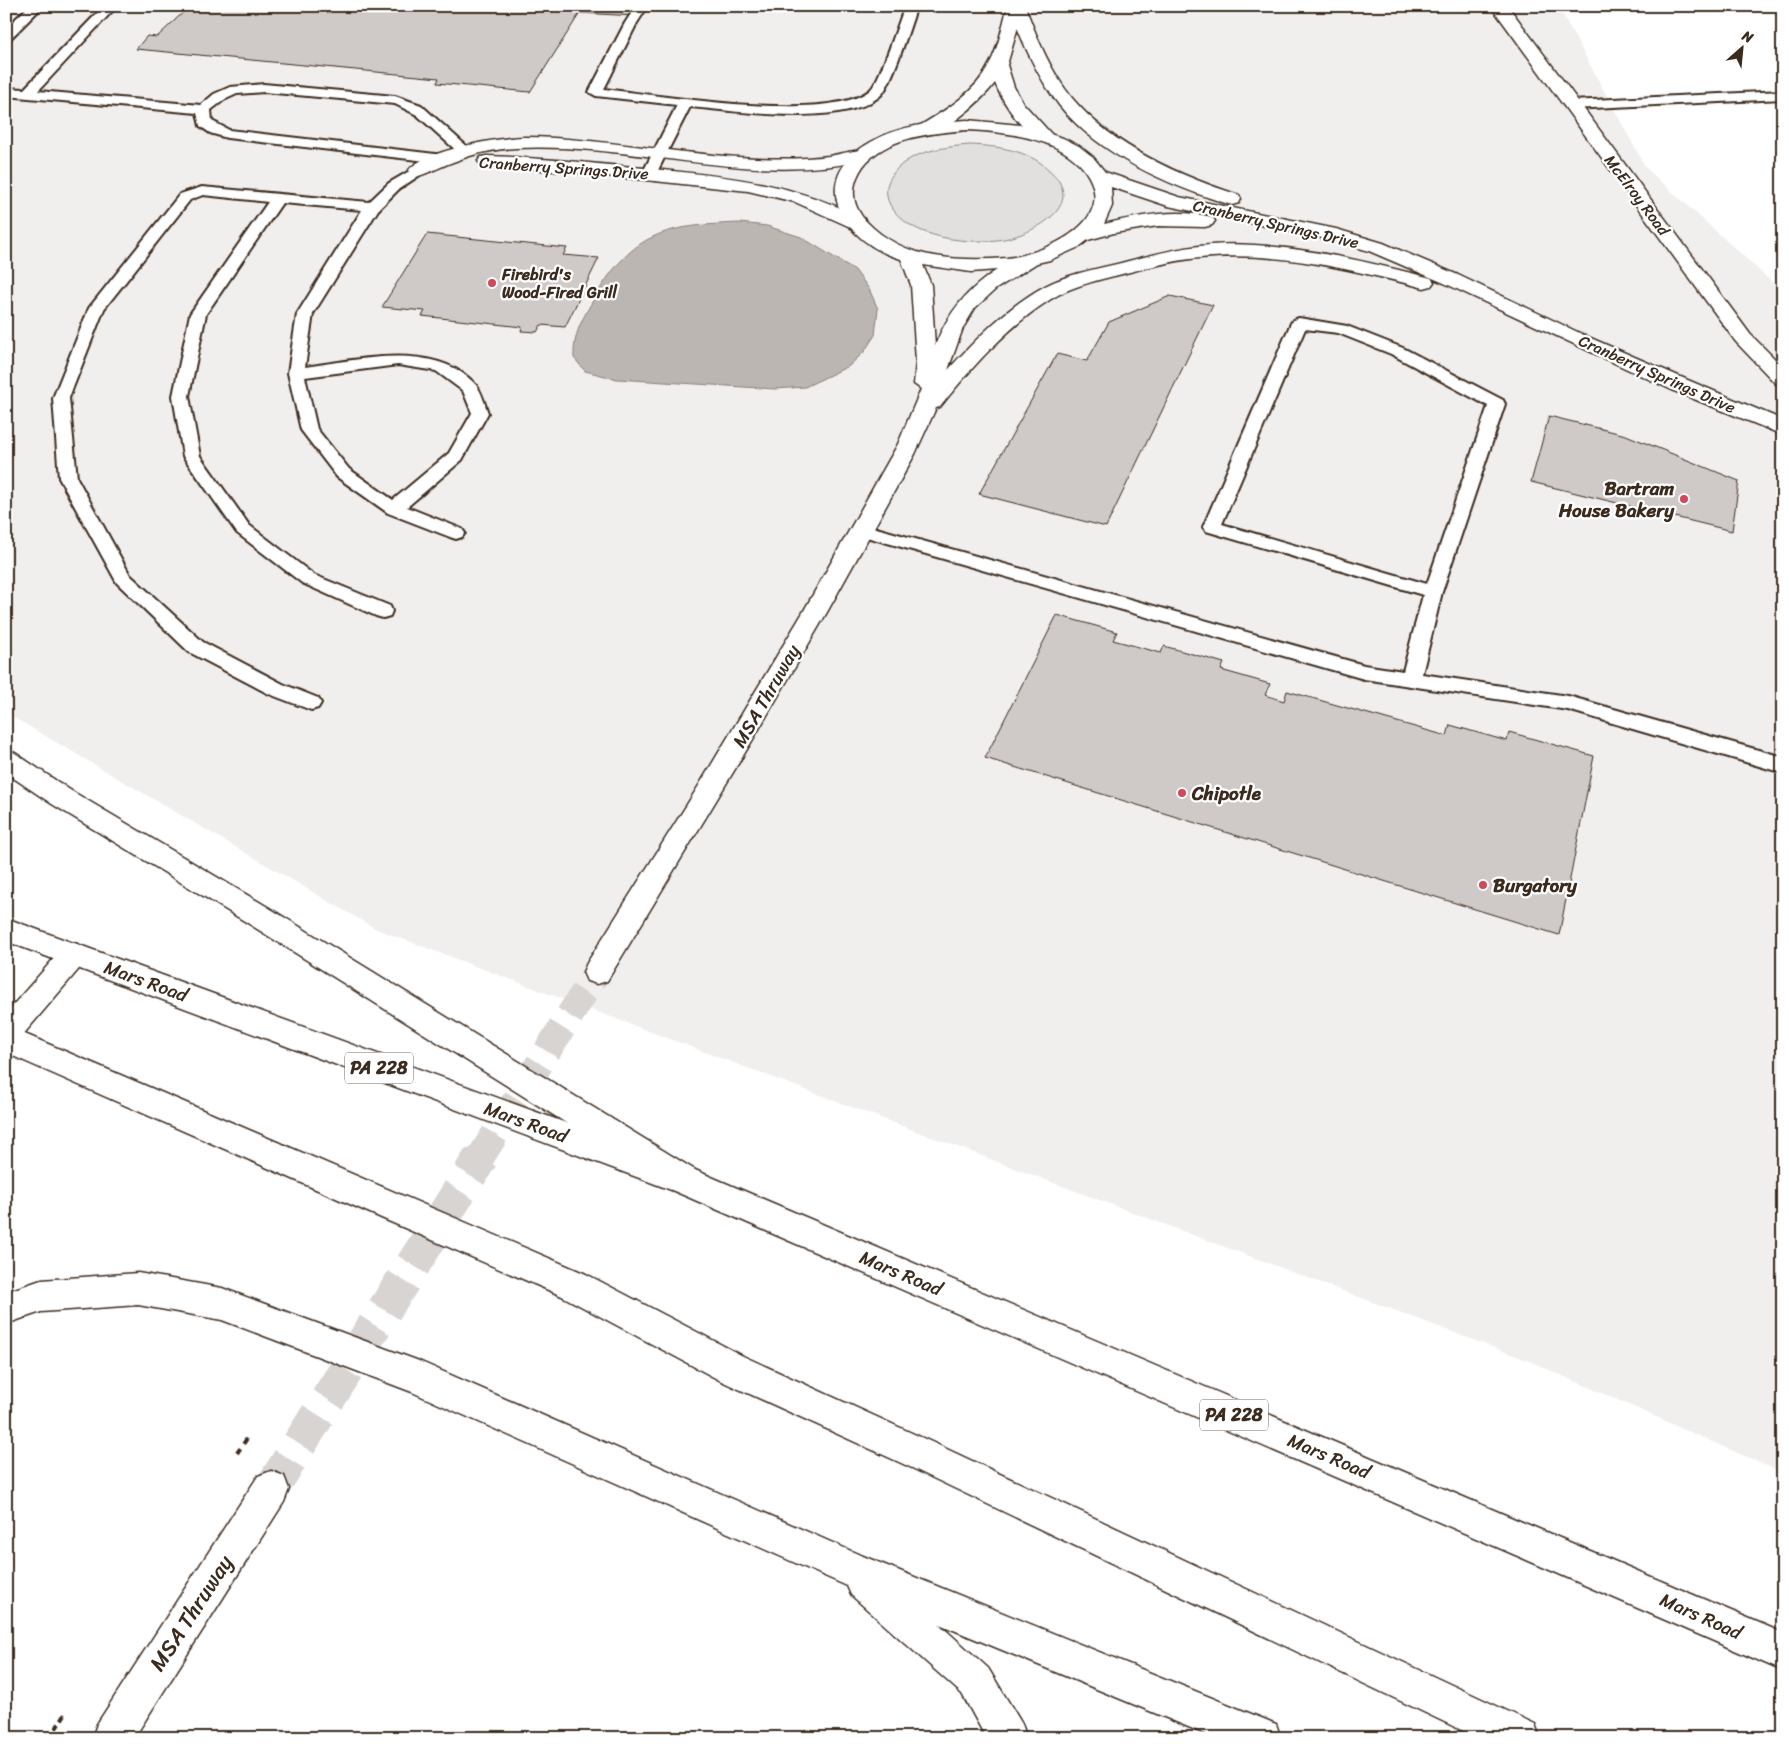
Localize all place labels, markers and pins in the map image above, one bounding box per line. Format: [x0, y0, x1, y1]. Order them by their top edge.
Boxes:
place label: Firebird's Wood-Fired Grill [501, 260, 618, 307]
marker: Firebird's Wood-Fired Grill [486, 277, 498, 289]
place label: Bartram House Bakery [1558, 472, 1675, 527]
marker: Bartram House Bakery [1678, 493, 1690, 505]
place label: Chipotle [1191, 777, 1262, 810]
marker: Chipotle [1176, 787, 1188, 799]
place label: Burgatory [1493, 869, 1578, 902]
marker: Burgatory [1477, 879, 1489, 891]

